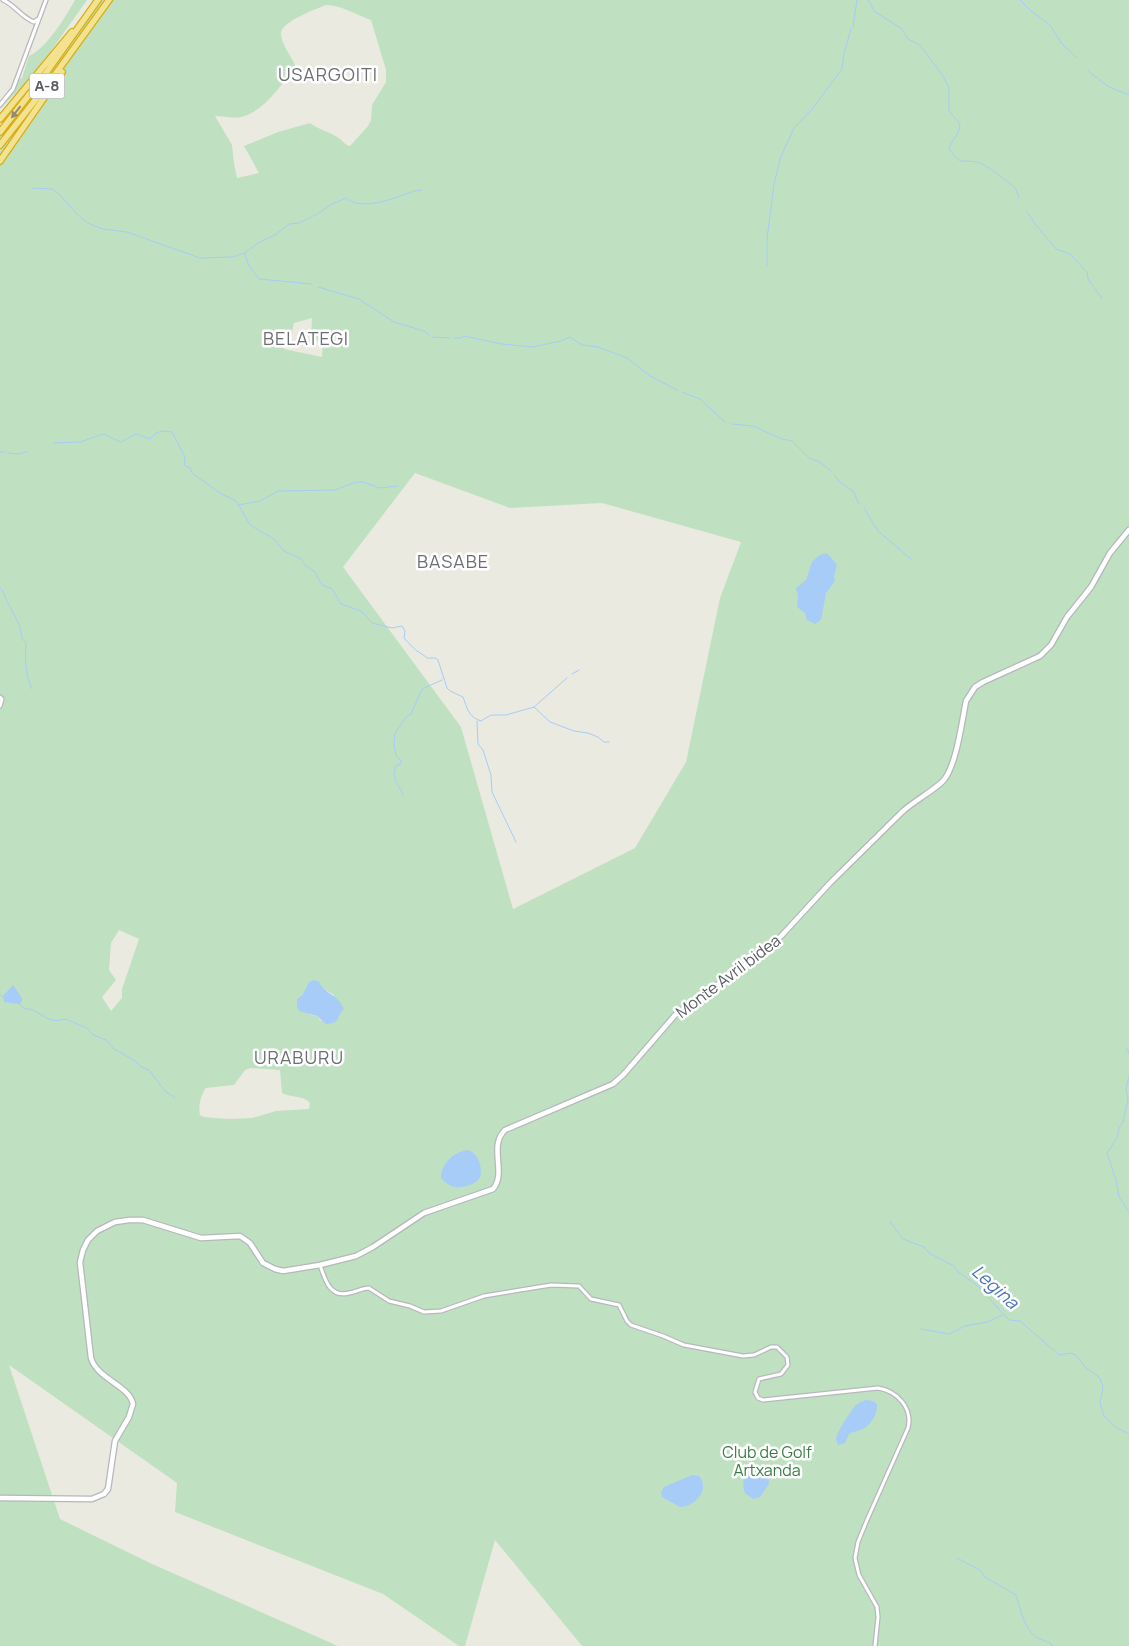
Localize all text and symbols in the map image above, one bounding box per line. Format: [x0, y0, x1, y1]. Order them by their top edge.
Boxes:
district label: USARGOITI [278, 62, 378, 86]
road number: A-8 [30, 74, 64, 98]
one-way arrow [11, 105, 21, 118]
district label: BELATEGI [263, 326, 349, 350]
district label: BASABE [417, 549, 489, 573]
street label: Monte Avril bidea [671, 929, 785, 1023]
district label: URABURU [254, 1045, 344, 1069]
water label: Legina [967, 1259, 1025, 1314]
park label: Club de Golf Artxanda [722, 1441, 812, 1481]

